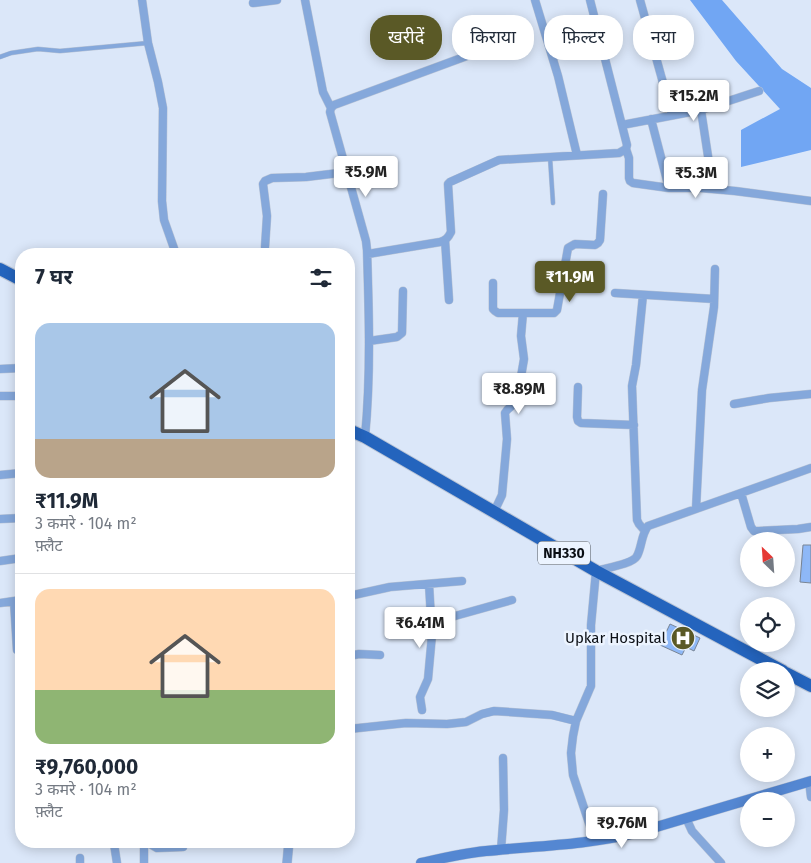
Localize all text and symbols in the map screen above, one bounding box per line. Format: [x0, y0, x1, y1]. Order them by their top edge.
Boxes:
chip: खरीदें [370, 15, 442, 60]
chip: किराया [452, 15, 534, 60]
chip: फ़िल्टर [544, 15, 623, 60]
chip: नया [633, 15, 694, 60]
pin: ₹15.2M [653, 80, 735, 122]
text: ₹15.2M [669, 86, 719, 105]
pin: ₹5.9M [331, 156, 401, 198]
pin: ₹5.3M [661, 156, 731, 199]
text: ₹5.9M [345, 162, 387, 181]
text: ₹5.3M [675, 163, 717, 182]
pin: ₹11.9M [529, 260, 611, 303]
text: 7 घर [35, 264, 73, 290]
icon: filters [307, 264, 335, 292]
text: ₹11.9M [546, 267, 594, 286]
icon: home [140, 356, 230, 446]
pin: ₹8.89M [478, 372, 560, 415]
text: ₹8.89M [493, 379, 545, 398]
text: ₹11.9M [35, 488, 98, 514]
text: 3 कमरे · 104 m² [35, 514, 137, 533]
north arrow [740, 532, 795, 588]
map controls [740, 532, 795, 847]
text: फ़्लैट [35, 536, 63, 555]
road number: NH330 [538, 542, 590, 564]
button: locate [740, 597, 795, 652]
pin: ₹6.41M [379, 606, 461, 649]
text: ₹6.41M [395, 613, 445, 632]
icon: home [140, 621, 230, 711]
hospital icon: Upkar Hospital [670, 625, 696, 651]
place label: Upkar Hospital [565, 629, 667, 647]
button: layers [740, 662, 795, 717]
button: + [740, 727, 795, 782]
text: ₹9,760,000 [35, 754, 138, 780]
text: 3 कमरे · 104 m² [35, 780, 137, 799]
button: − [740, 792, 795, 847]
text: फ़्लैट [35, 802, 63, 821]
pin: ₹9.76M [581, 806, 663, 849]
text: ₹9.76M [597, 813, 647, 832]

